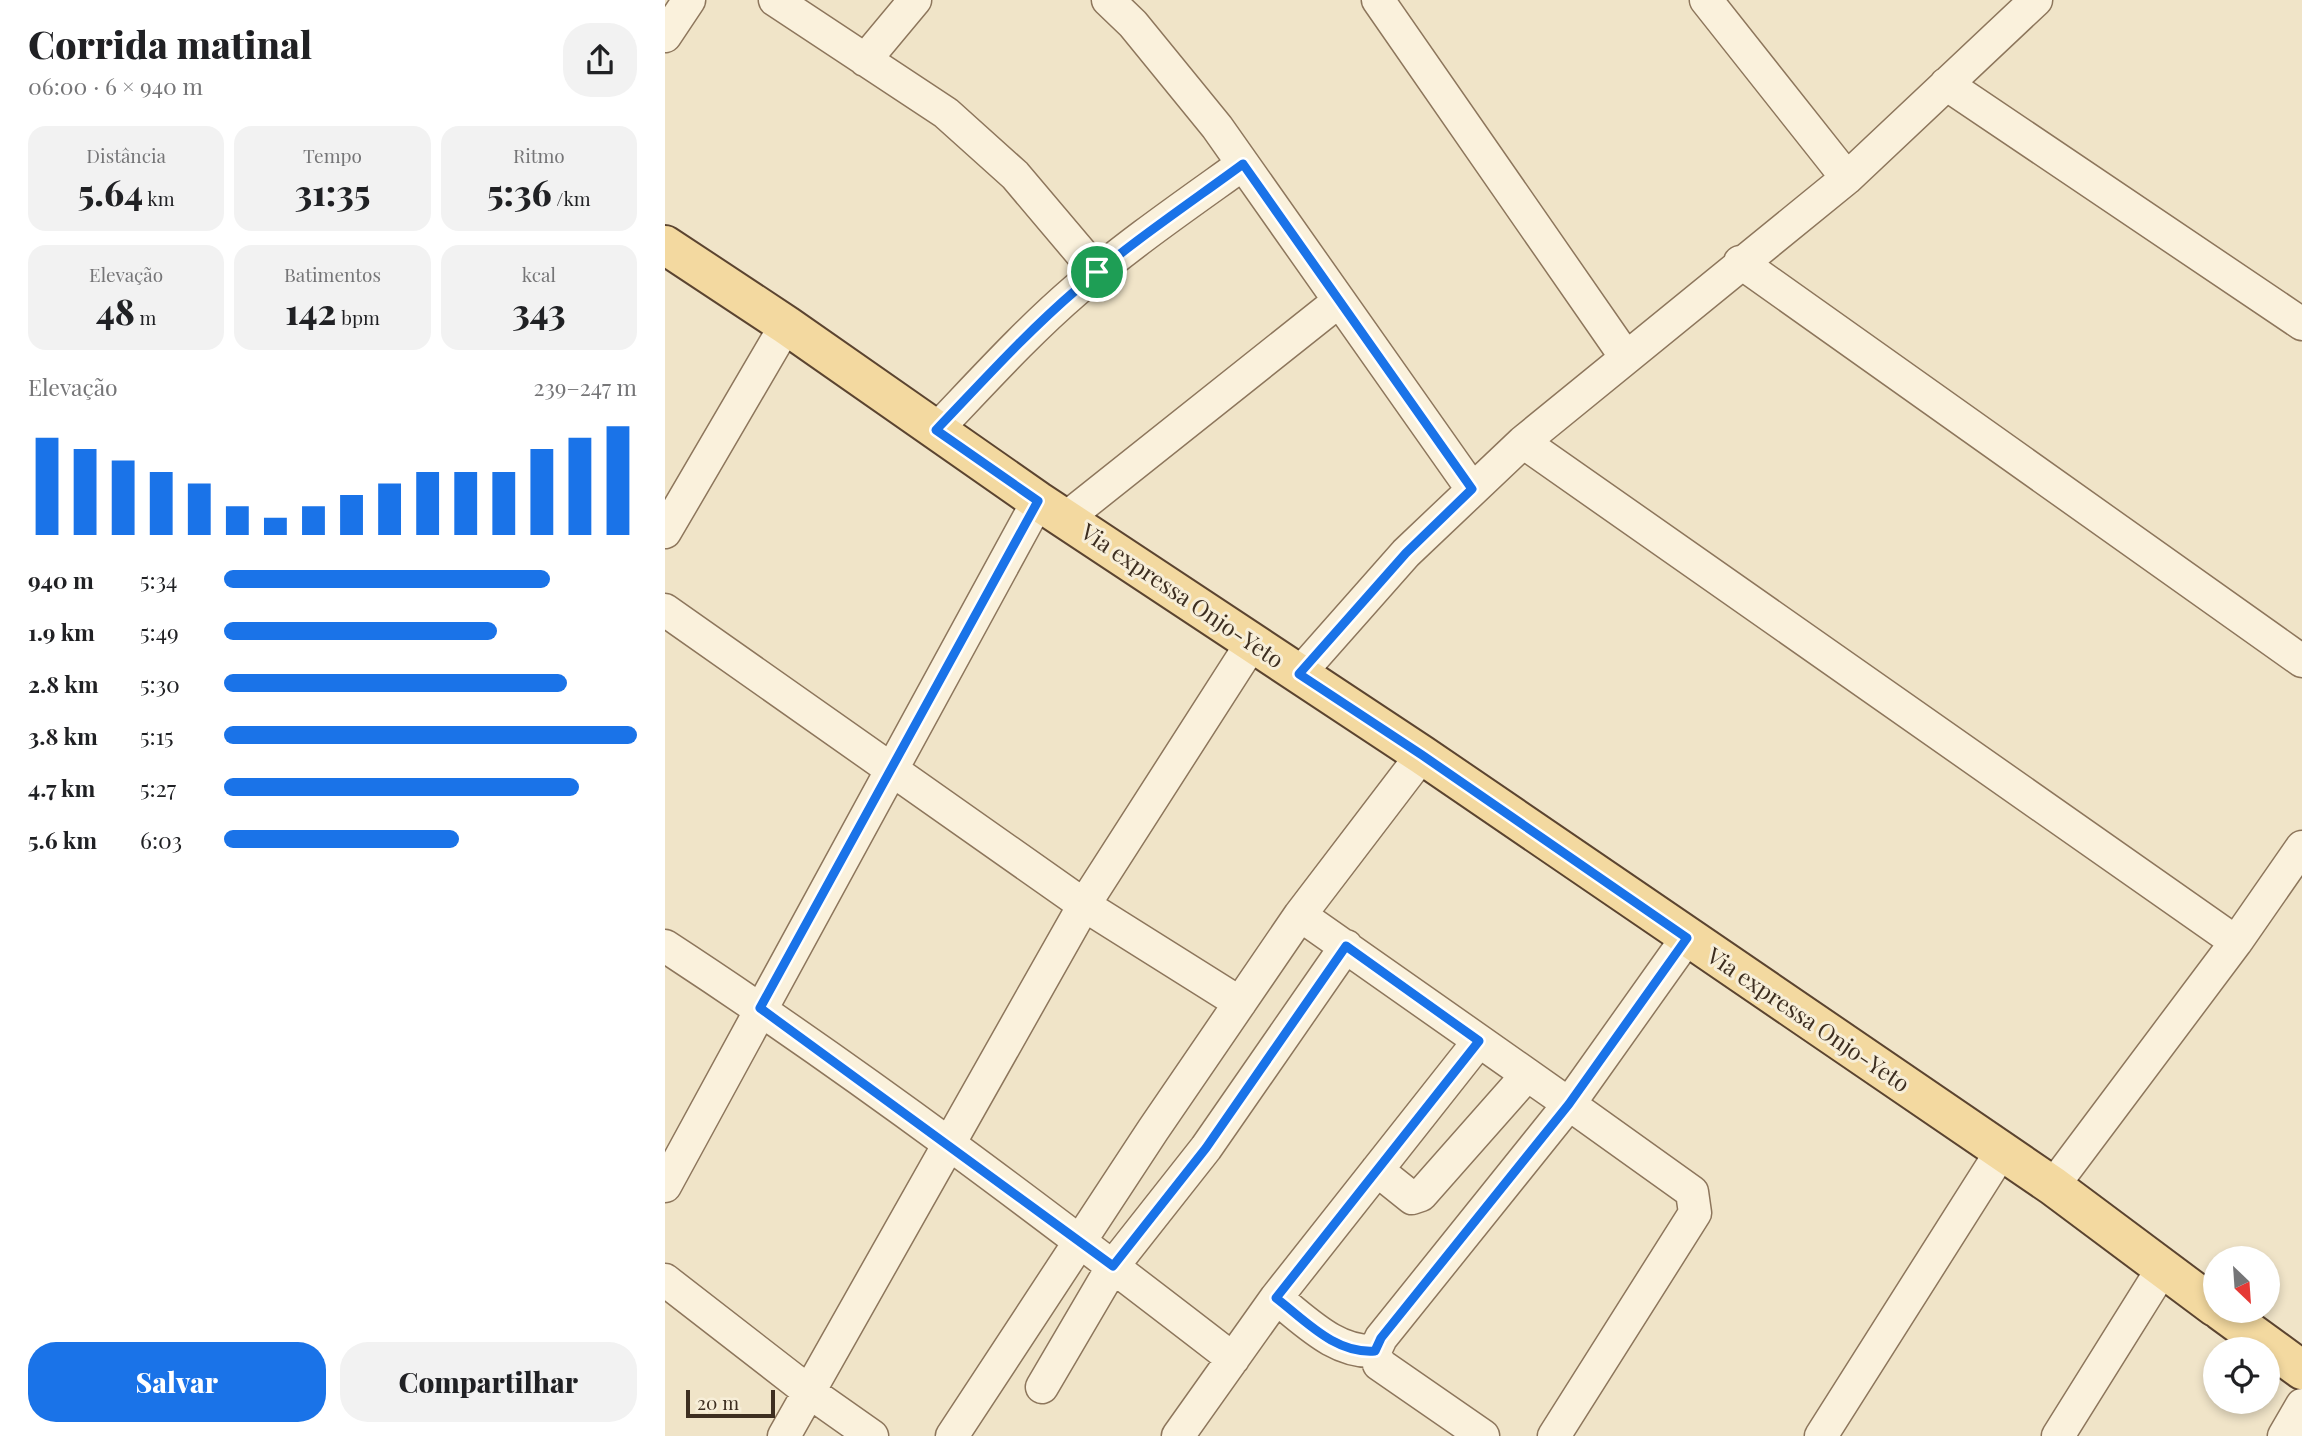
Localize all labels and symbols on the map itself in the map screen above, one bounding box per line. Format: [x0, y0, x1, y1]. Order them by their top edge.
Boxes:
pin [1067, 242, 1127, 302]
street label: Via expressa Onjo-Yeto [1075, 515, 1290, 674]
street label: Via expressa Onjo-Yeto [1701, 939, 1916, 1098]
north arrow [2203, 1246, 2280, 1323]
scale bar [686, 1387, 775, 1419]

